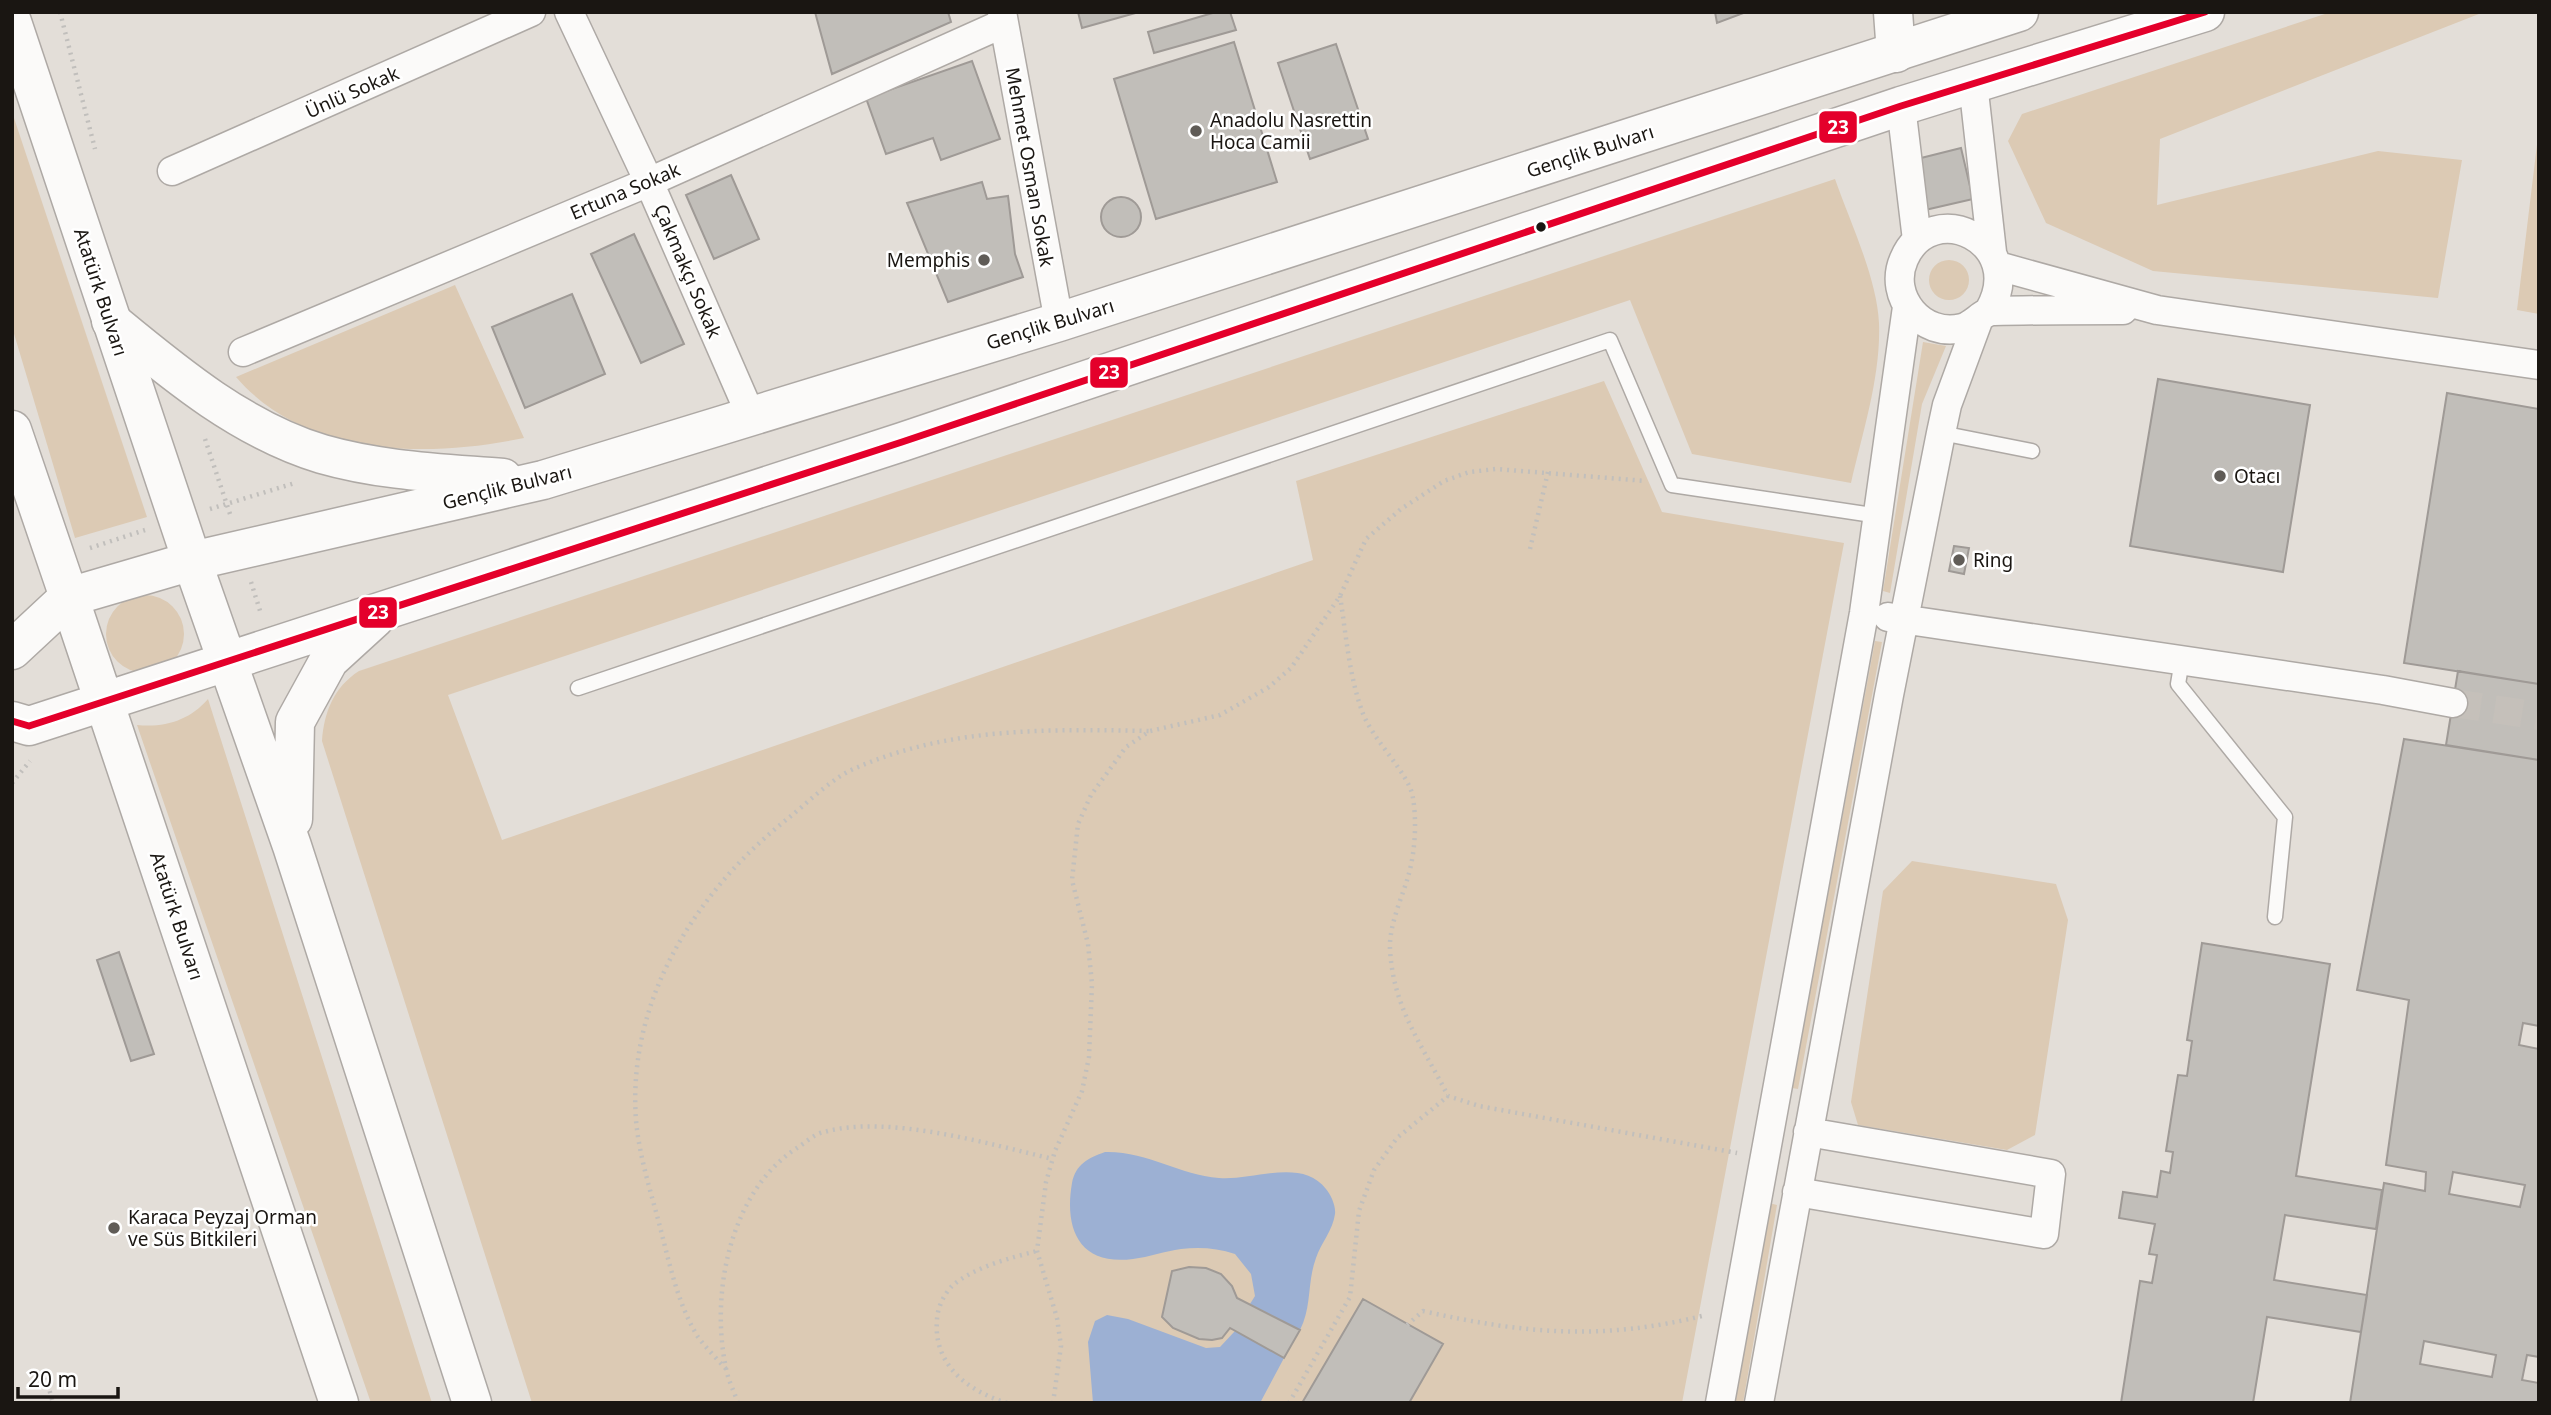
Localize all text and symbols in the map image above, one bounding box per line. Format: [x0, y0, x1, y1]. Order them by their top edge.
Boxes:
street label: Ünlü Sokak [301, 60, 403, 124]
street label: Mehmet Osman Sokak [1000, 65, 1060, 269]
place label: Anadolu Nasrettin Hoca Camii [1210, 107, 1372, 155]
line badge: 23 [1818, 110, 1858, 144]
text: 23 [1827, 114, 1849, 140]
street label: Gençlik Bulvarı [1523, 118, 1657, 184]
marker: Anadolu Nasrettin Hoca Camii [1188, 123, 1204, 139]
street label: Ertuna Sokak [566, 156, 684, 226]
street label: Çakmakçı Sokak [648, 200, 728, 342]
unlabelled marker [1534, 220, 1548, 234]
street label: Atatürk Bulvarı [68, 225, 134, 359]
place label: Memphis [887, 247, 970, 273]
marker: Memphis [976, 252, 992, 268]
street label: Gençlik Bulvarı [983, 292, 1117, 356]
line badge: 23 [1089, 356, 1129, 389]
text: 23 [1098, 359, 1120, 385]
street label: Gençlik Bulvarı [440, 458, 574, 516]
place label: Otacı [2234, 463, 2280, 489]
marker: Otacı [2212, 468, 2228, 484]
place label: Ring [1973, 547, 2013, 573]
marker: Ring [1951, 552, 1967, 568]
line badge: 23 [358, 596, 398, 629]
text: 23 [367, 599, 389, 625]
street label: Atatürk Bulvarı [144, 849, 210, 983]
place label: Karaca Peyzaj Orman ve Süs Bitkileri [128, 1204, 317, 1252]
marker: Karaca Peyzaj Orman ve Süs Bitkileri [106, 1220, 122, 1236]
scale bar [18, 1356, 117, 1400]
text: 20 m [28, 1365, 77, 1393]

